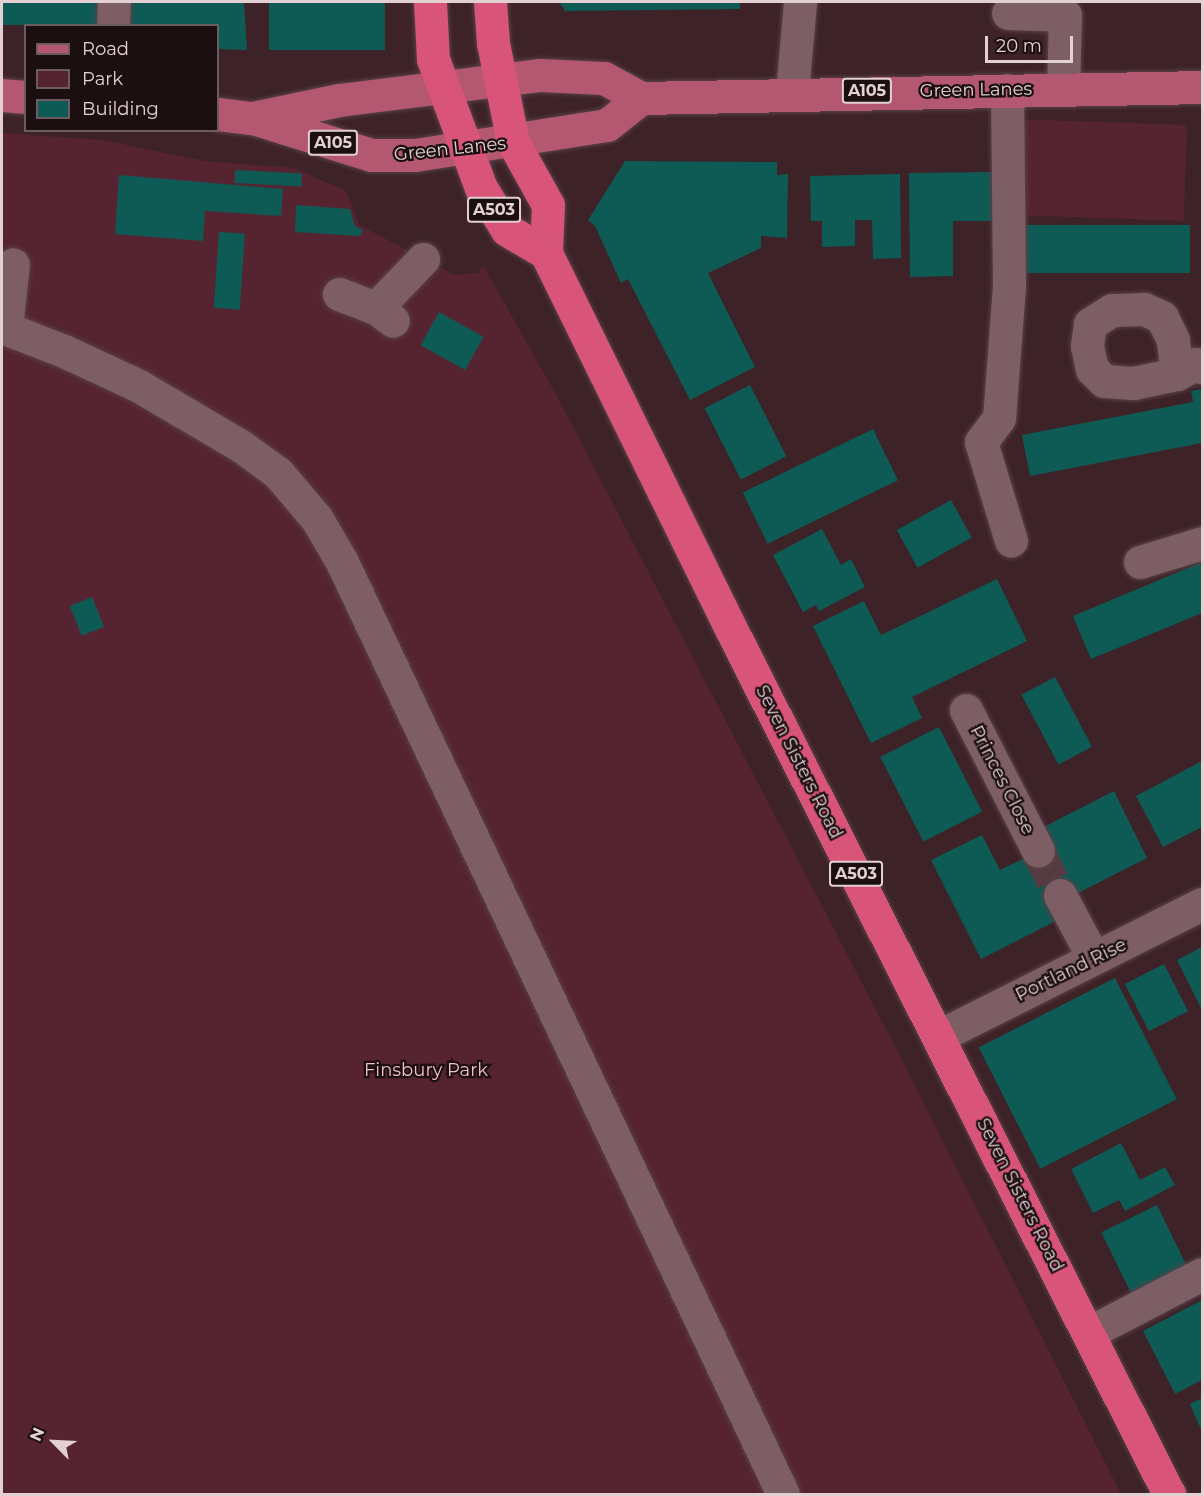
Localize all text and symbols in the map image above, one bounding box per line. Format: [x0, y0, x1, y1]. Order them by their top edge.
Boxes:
legend [24, 24, 219, 132]
scale bar [988, 24, 1076, 62]
text: 20 m [996, 35, 1042, 57]
text: Road [82, 38, 129, 60]
text: Park [82, 68, 123, 90]
road number: A105 [842, 78, 892, 104]
street label: Green Lanes [920, 78, 1032, 102]
text: Building [82, 98, 159, 120]
road number: A105 [308, 130, 358, 156]
street label: Green Lanes [393, 132, 507, 166]
road number: A503 [467, 197, 521, 223]
street label: Seven Sisters Road [751, 682, 847, 842]
street label: Princes Close [965, 722, 1039, 838]
road number: A503 [829, 861, 883, 887]
street label: Portland Rise [1012, 934, 1130, 1006]
park label: Finsbury Park [364, 1059, 488, 1081]
street label: Seven Sisters Road [972, 1115, 1068, 1275]
north arrow [24, 1412, 84, 1472]
text: N [26, 1425, 48, 1444]

